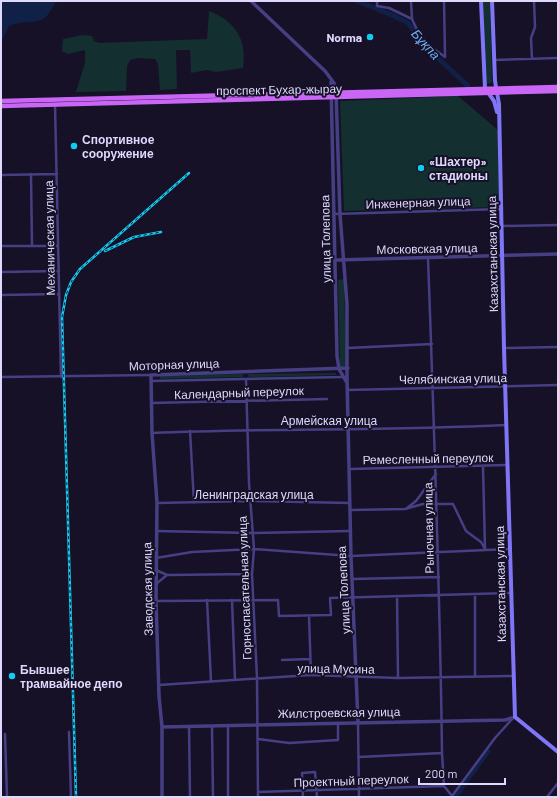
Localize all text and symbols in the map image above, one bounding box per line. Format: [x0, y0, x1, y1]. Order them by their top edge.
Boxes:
water label: Бұқпа [408, 25, 444, 63]
place label: Norma [326, 30, 362, 44]
marker: Norma [365, 32, 375, 42]
street label: проспект Бухар-жырау [216, 81, 342, 98]
place label: Спортивное сооружение [82, 132, 155, 161]
marker: Спортивное сооружение [69, 141, 79, 151]
place label: «Шахтер» стадионы [429, 154, 488, 183]
marker: «Шахтер» стадионы [416, 163, 426, 173]
street label: Механическая улица [41, 180, 58, 296]
street label: Инженерная улица [365, 193, 471, 212]
street label: улица Толепова [317, 195, 334, 283]
street label: Казахстанская улица [484, 195, 501, 312]
street label: Московская улица [376, 240, 478, 257]
street label: Моторная улица [129, 355, 220, 374]
street label: Челябинская улица [399, 370, 507, 387]
street label: Календарный переулок [174, 383, 305, 402]
street label: Армейская улица [281, 413, 378, 428]
street label: Ремесленный переулок [362, 450, 494, 467]
street label: Рыночная улица [420, 482, 437, 574]
street label: Ленинградская улица [194, 487, 314, 502]
street label: Горноспасательная улица [234, 515, 255, 660]
street label: Казахстанская улица [492, 525, 509, 642]
street label: Заводская улица [139, 542, 156, 636]
street label: улица Толепова [334, 545, 353, 634]
street label: улица Мусина [297, 660, 375, 677]
place label: Бывшее трамвайное депо [20, 662, 123, 691]
marker: Бывшее трамвайное депо [7, 671, 17, 681]
street label: Жилстроевская улица [278, 704, 401, 721]
scale bar [419, 760, 505, 786]
text: 200 m [425, 766, 457, 780]
street label: Проектный переулок [293, 771, 410, 790]

